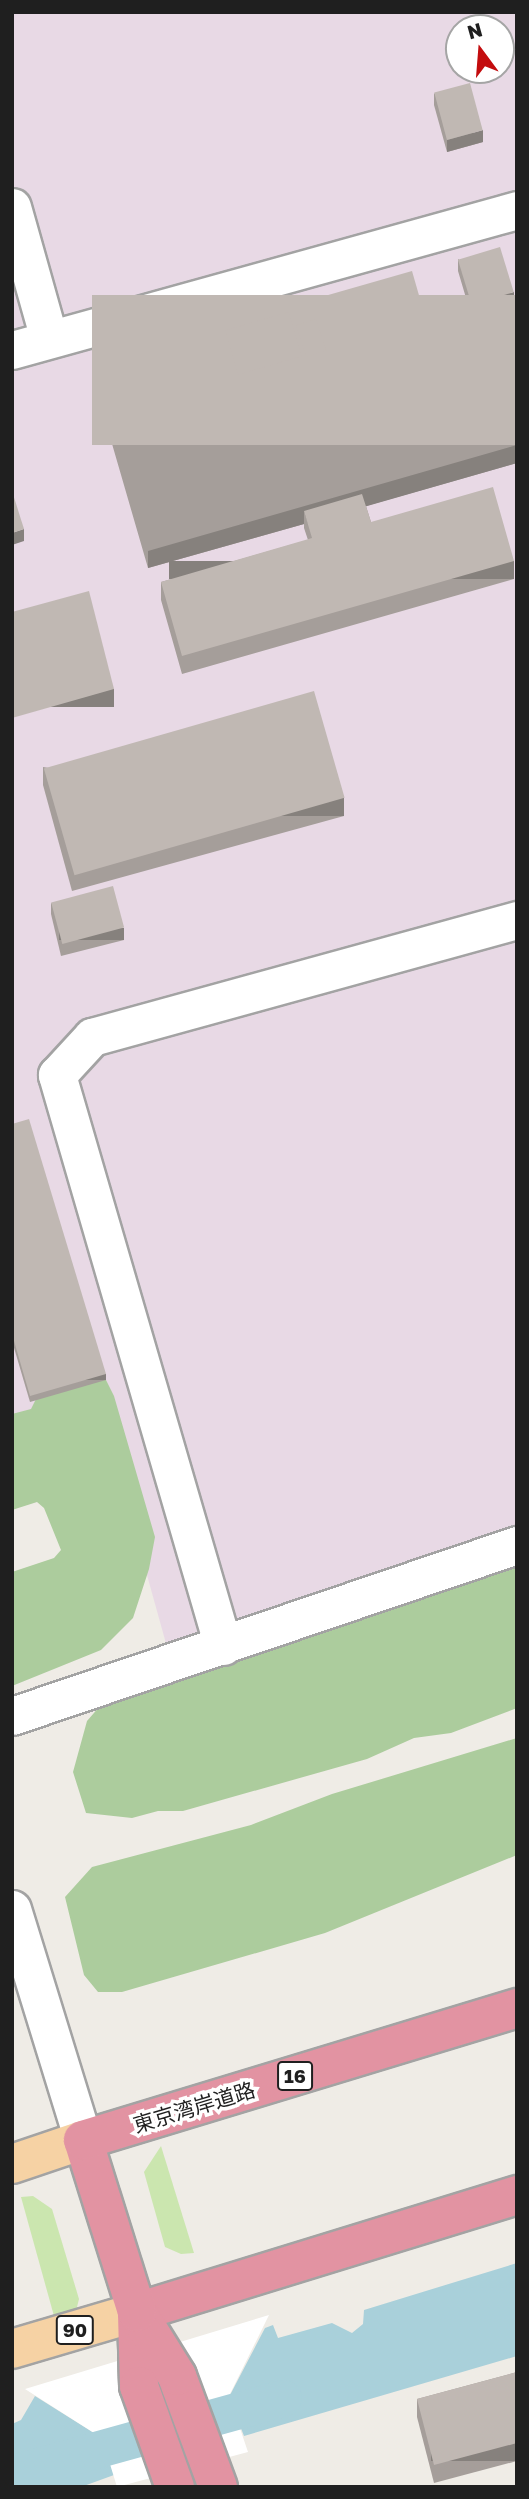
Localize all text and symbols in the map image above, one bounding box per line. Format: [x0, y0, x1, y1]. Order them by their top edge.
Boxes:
north arrow [445, 14, 515, 84]
text: N [465, 17, 485, 43]
road number: 16 [276, 2060, 314, 2092]
street label: 東京湾岸道路 [130, 2077, 258, 2137]
road number: 90 [56, 2314, 94, 2346]

